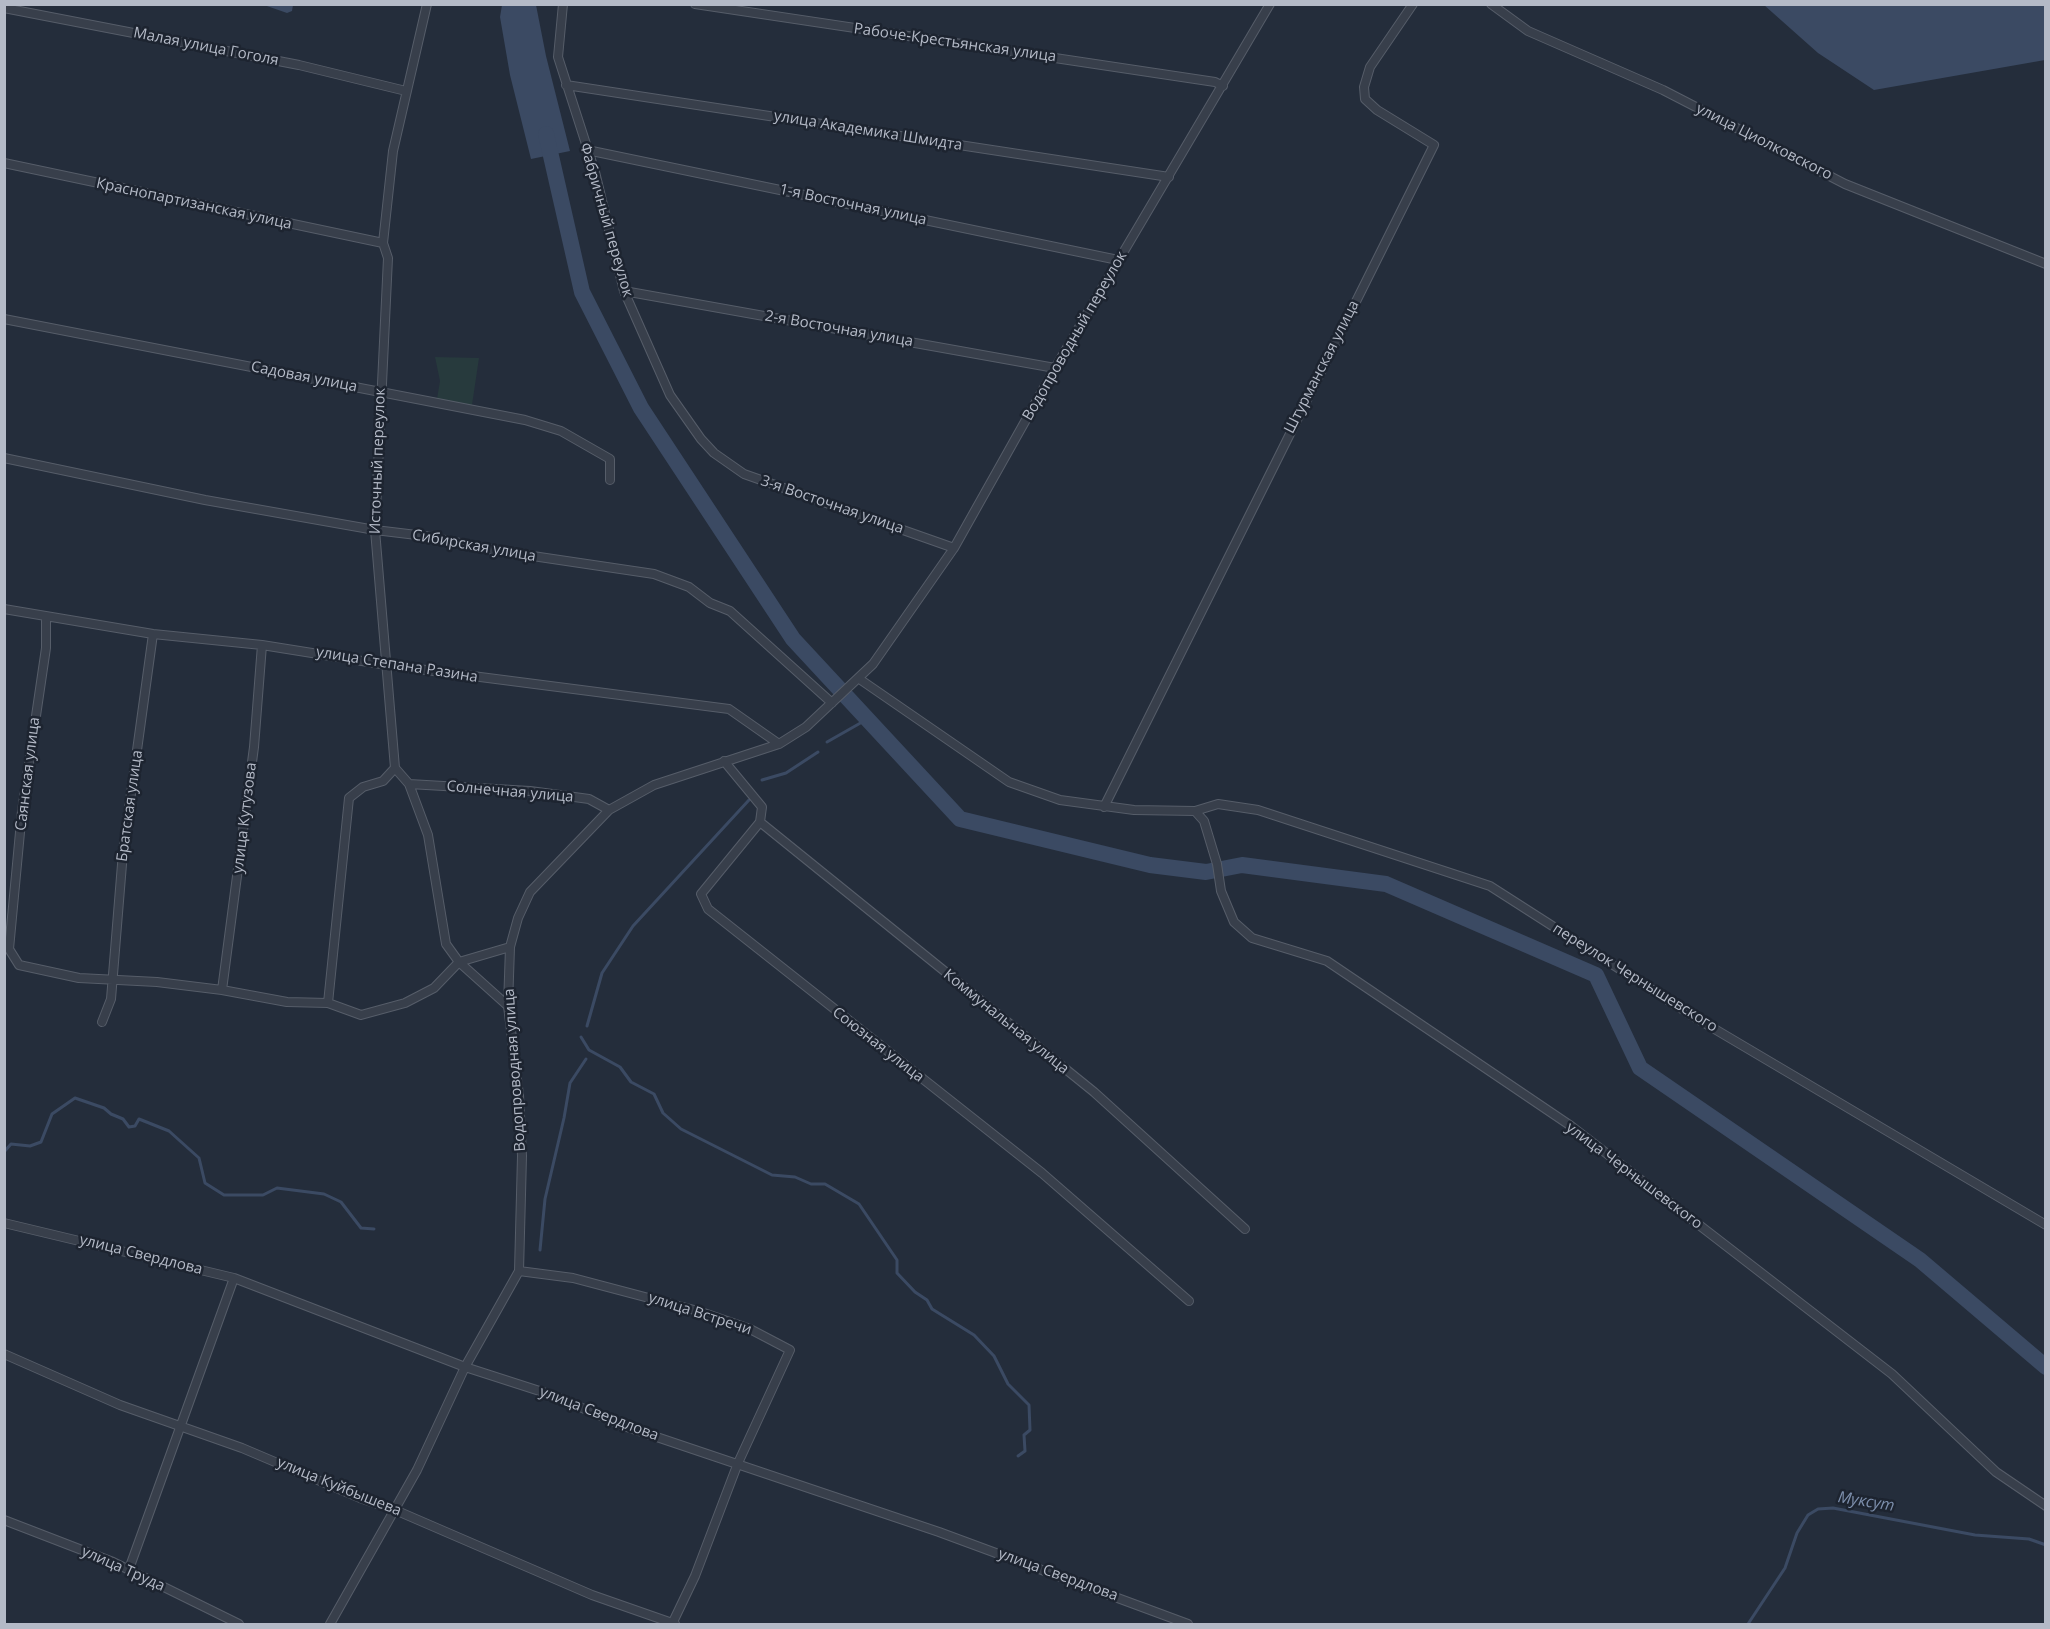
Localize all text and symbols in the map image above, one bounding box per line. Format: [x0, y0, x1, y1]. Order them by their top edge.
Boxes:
street label: Рабоче-Крестьянская улица [853, 20, 1057, 66]
street label: Малая улица Гоголя [132, 24, 280, 70]
street label: улица Циолковского [1693, 100, 1835, 184]
street label: улица Академика Шмидта [773, 107, 963, 155]
street label: Фабричный переулок [575, 141, 637, 299]
street label: Краснопартизанская улица [94, 174, 294, 234]
street label: 1-я Восточная улица [778, 181, 928, 229]
street label: Водопроводный переулок [1019, 248, 1131, 424]
street label: Штурманская улица [1281, 297, 1363, 437]
street label: 2-я Восточная улица [764, 307, 914, 351]
street label: Садовая улица [249, 358, 359, 396]
street label: Источный переулок [366, 388, 390, 534]
street label: 3-я Восточная улица [758, 472, 906, 538]
street label: Сибирская улица [411, 526, 537, 566]
street label: улица Степана Разина [315, 643, 479, 687]
street label: Саянская улица [12, 716, 44, 832]
street label: Братская улица [113, 749, 147, 863]
street label: улица Кутузова [229, 761, 261, 875]
street label: Солнечная улица [446, 777, 574, 807]
street label: переулок Чернышевского [1549, 920, 1721, 1036]
street label: Коммунальная улица [940, 966, 1072, 1078]
street label: Водопроводная улица [500, 988, 530, 1152]
street label: Союзная улица [829, 1004, 927, 1086]
street label: улица Чернышевского [1562, 1119, 1706, 1233]
street label: улица Свердлова [78, 1231, 204, 1279]
street label: улица Встречи [646, 1289, 754, 1339]
street label: улица Свердлова [537, 1383, 661, 1445]
street label: улица Куйбышева [274, 1454, 404, 1520]
water label: Муксут [1836, 1488, 1896, 1516]
street label: улица Труда [79, 1543, 167, 1595]
street label: улица Свердлова [996, 1545, 1120, 1605]

